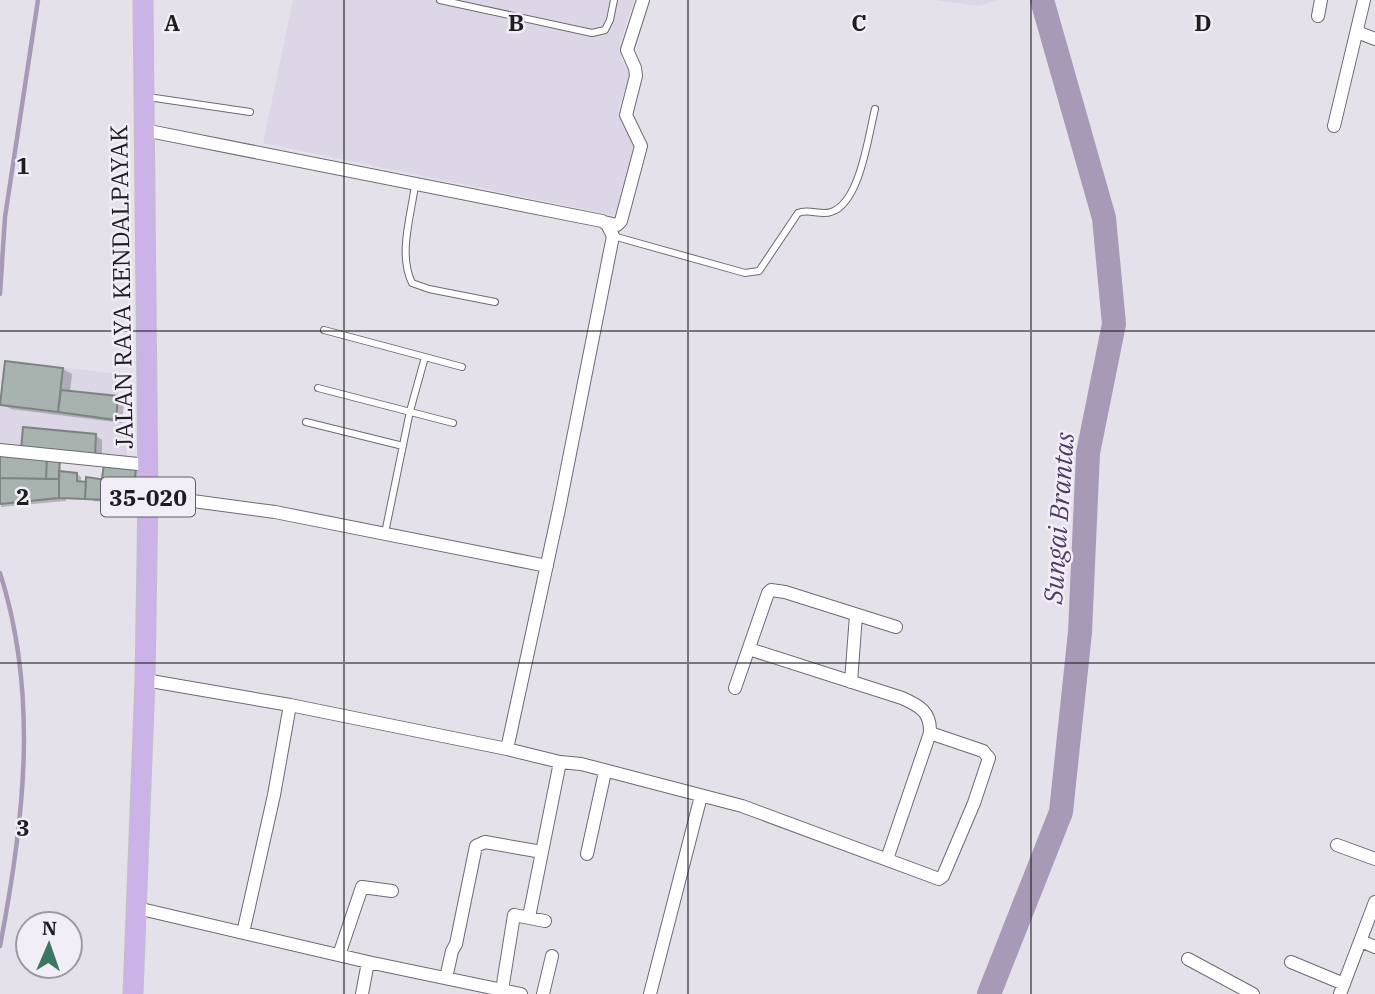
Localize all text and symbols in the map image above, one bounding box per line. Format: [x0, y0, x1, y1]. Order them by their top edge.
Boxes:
text: A [164, 7, 180, 37]
text: B [508, 7, 524, 37]
text: C [851, 7, 867, 37]
text: D [1194, 7, 1212, 37]
street label: JALAN RAYA KENDALPAYAK [102, 125, 140, 449]
text: 1 [16, 150, 30, 180]
water label: Sungai Brantas [1035, 431, 1081, 606]
road number: 35-020 [101, 477, 195, 516]
text: 2 [16, 481, 30, 511]
text: 3 [16, 812, 30, 842]
north arrow [14, 910, 84, 980]
text: N [42, 916, 58, 940]

